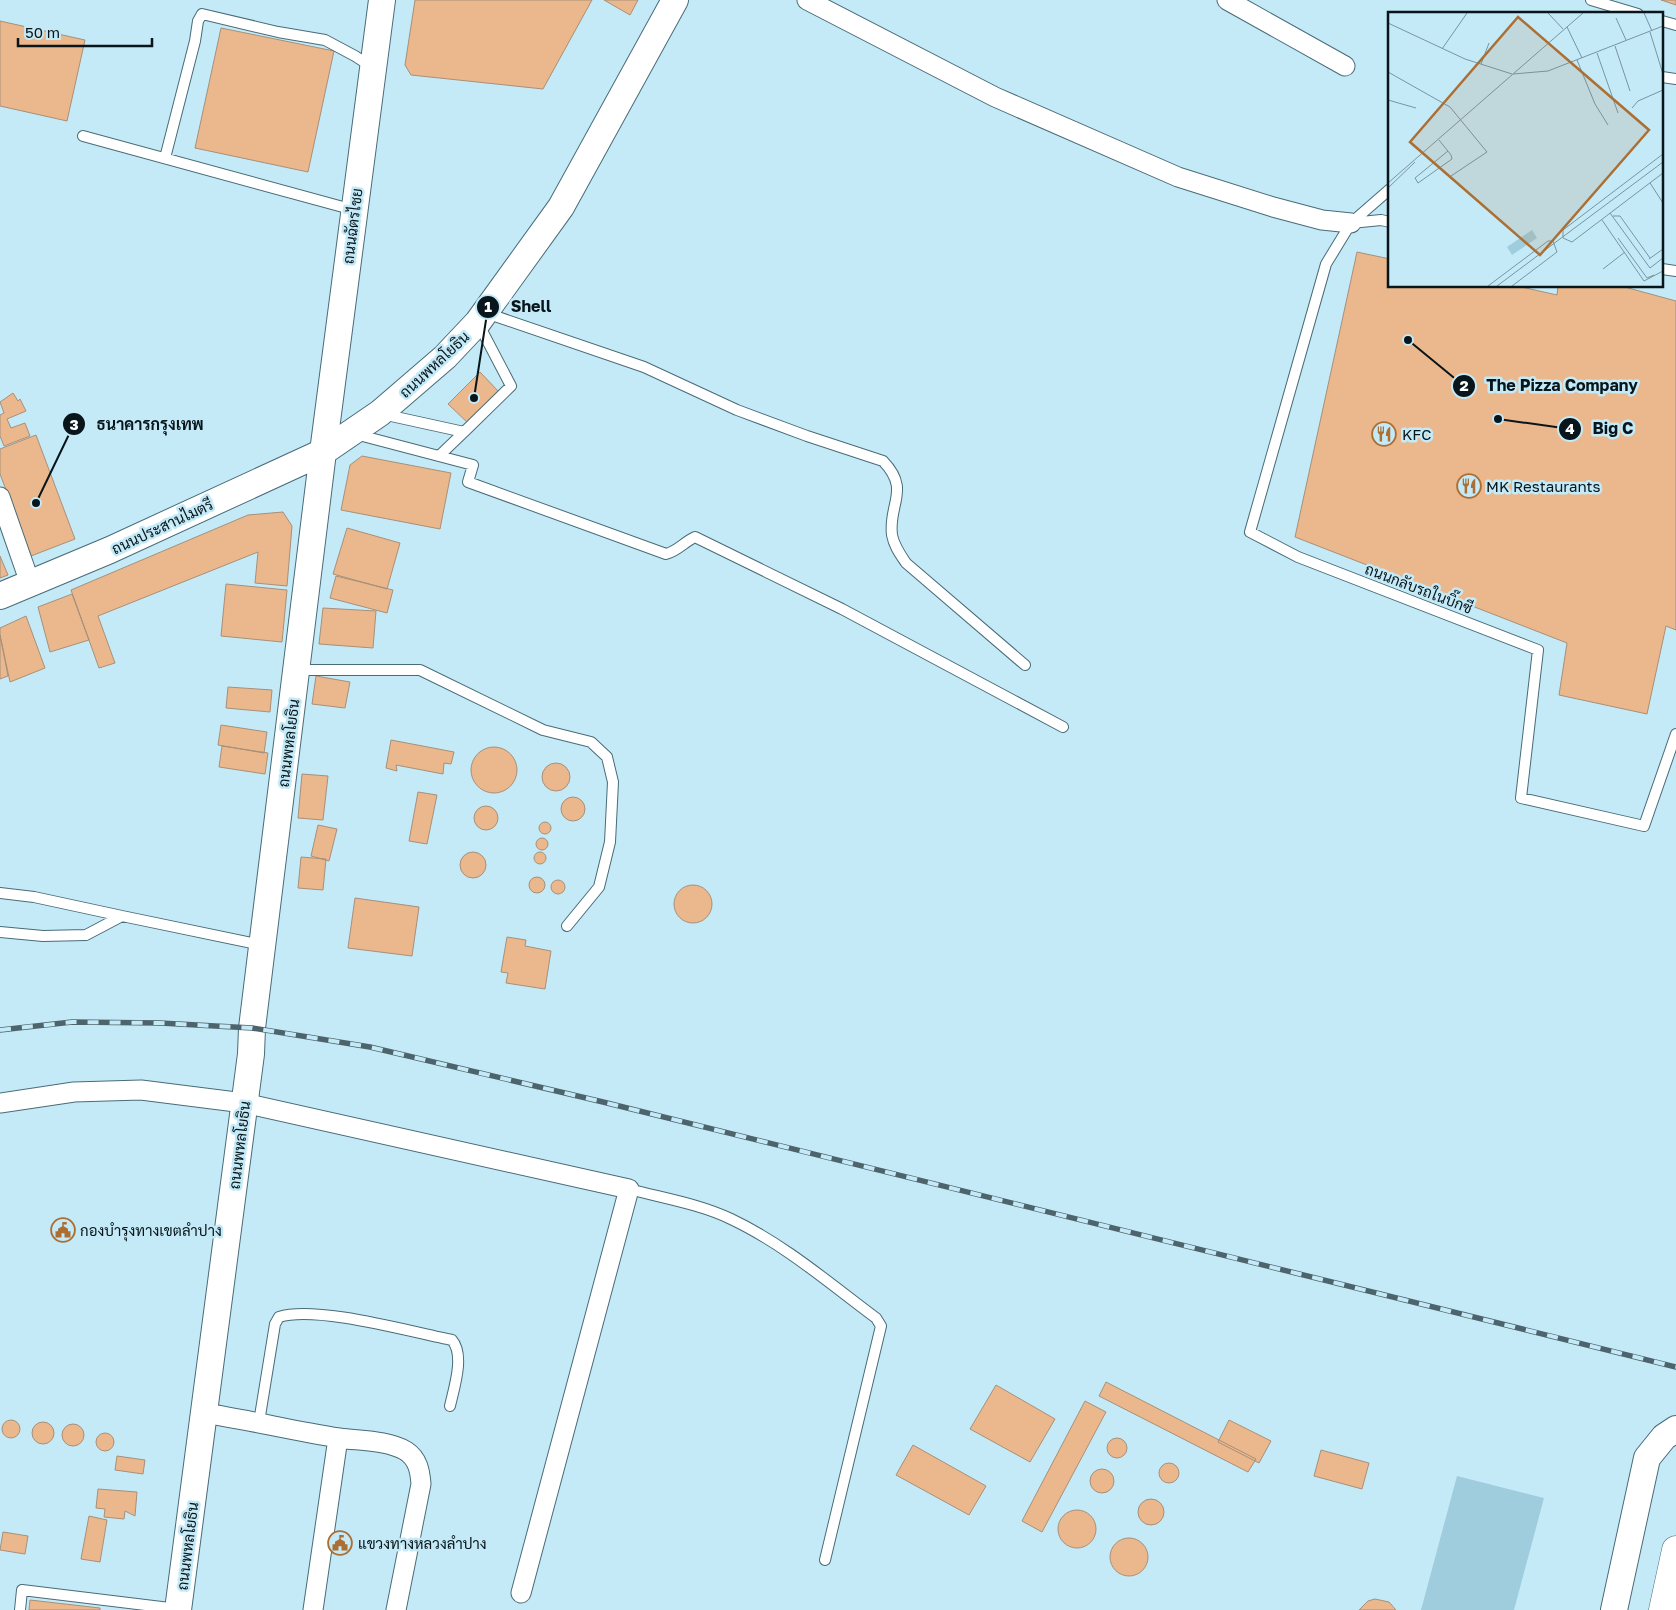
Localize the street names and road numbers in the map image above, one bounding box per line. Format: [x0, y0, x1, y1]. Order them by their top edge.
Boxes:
street label: ถนนฉัตรไชย [338, 187, 366, 265]
street label: ถนนพหลโยธิน [395, 327, 473, 401]
street label: ถนนประสานไมตรี [108, 495, 216, 557]
street label: ถนนกลับรถในบิ๊กซี [1363, 555, 1477, 617]
street label: ถนนพหลโยธิน [274, 698, 302, 788]
street label: ถนนพหลโยธิน [225, 1100, 253, 1190]
street label: ถนนพหลโยธิน [173, 1501, 201, 1591]

